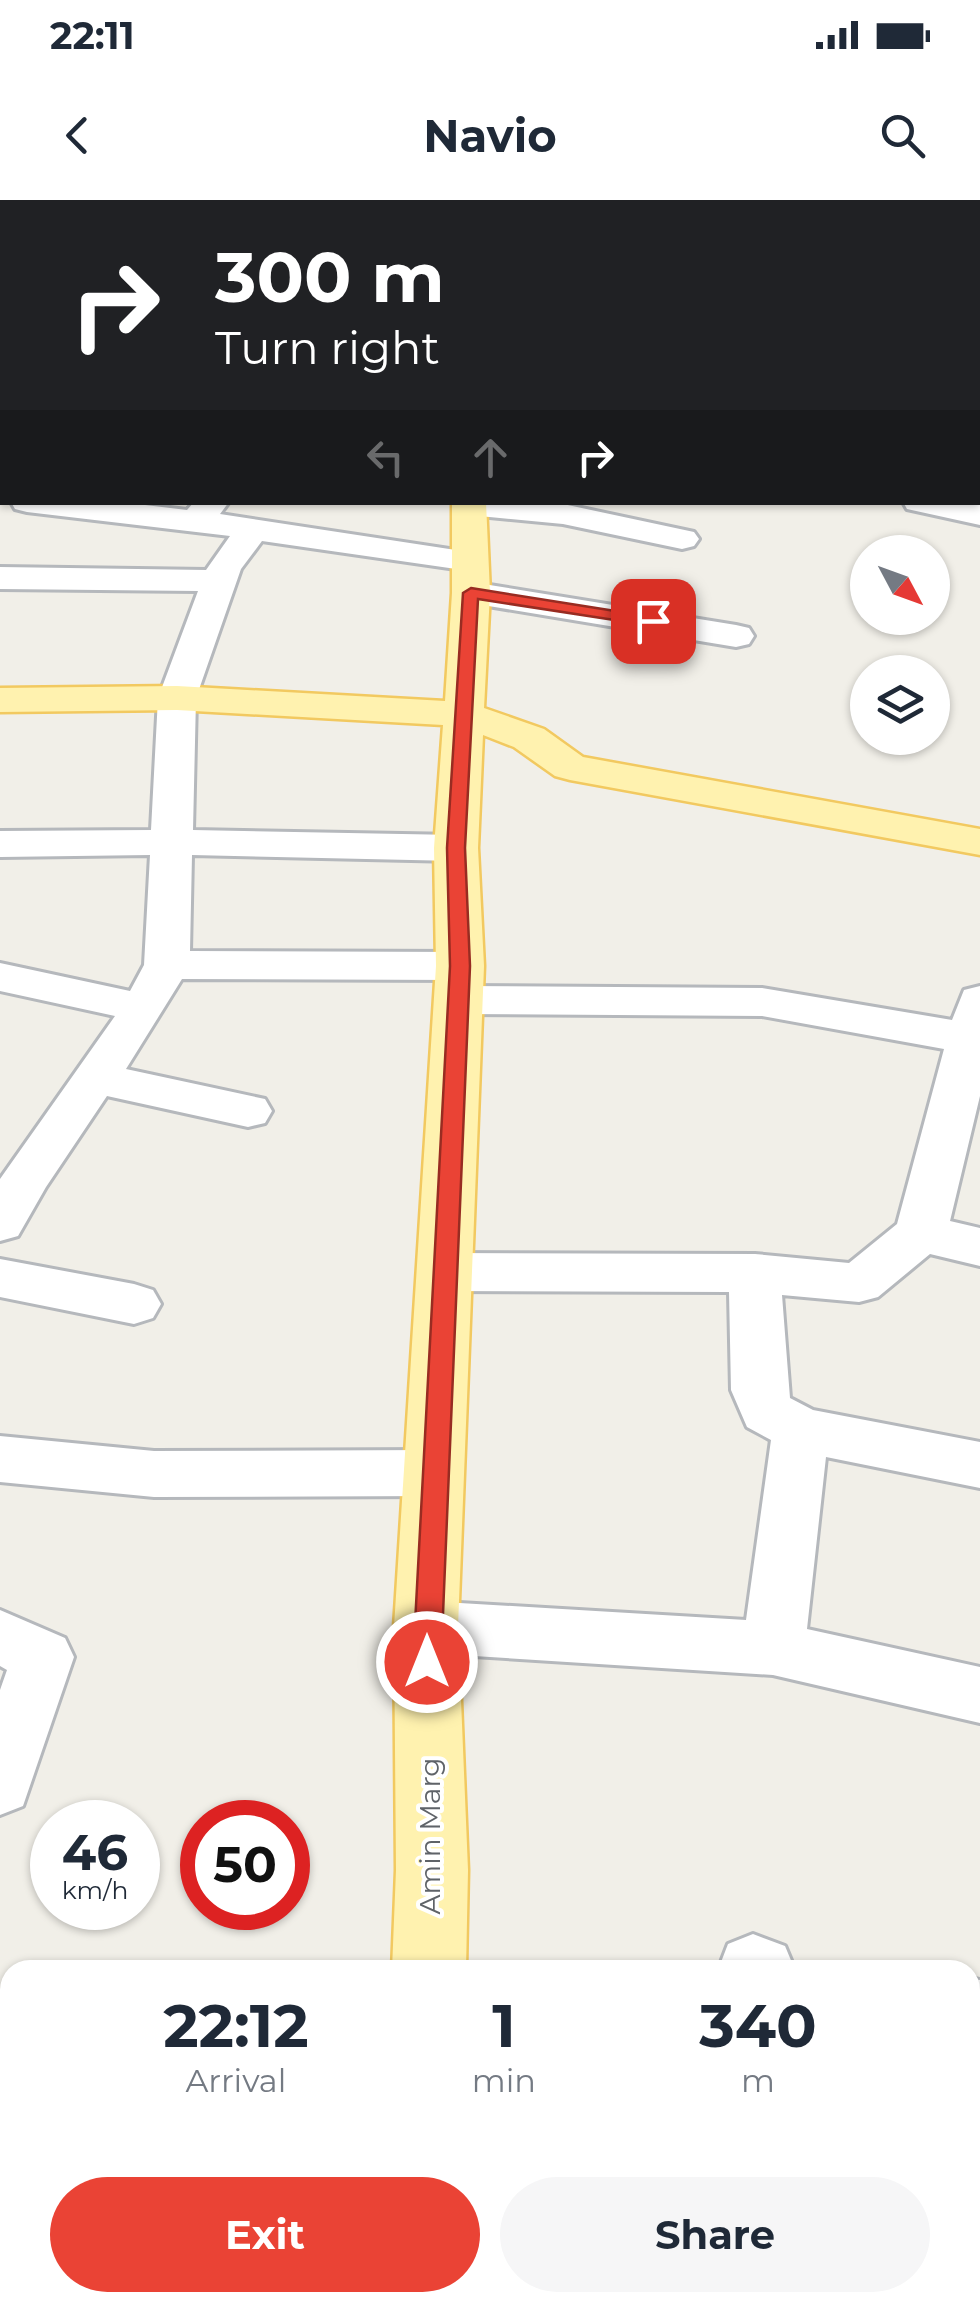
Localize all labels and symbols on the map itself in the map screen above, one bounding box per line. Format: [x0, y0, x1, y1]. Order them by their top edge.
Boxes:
north arrow [850, 535, 950, 635]
pin [611, 579, 696, 664]
position arrow [375, 1610, 479, 1714]
street label: Amin Marg [413, 1758, 447, 1914]
speed limit sign: 50 [180, 1800, 310, 1930]

